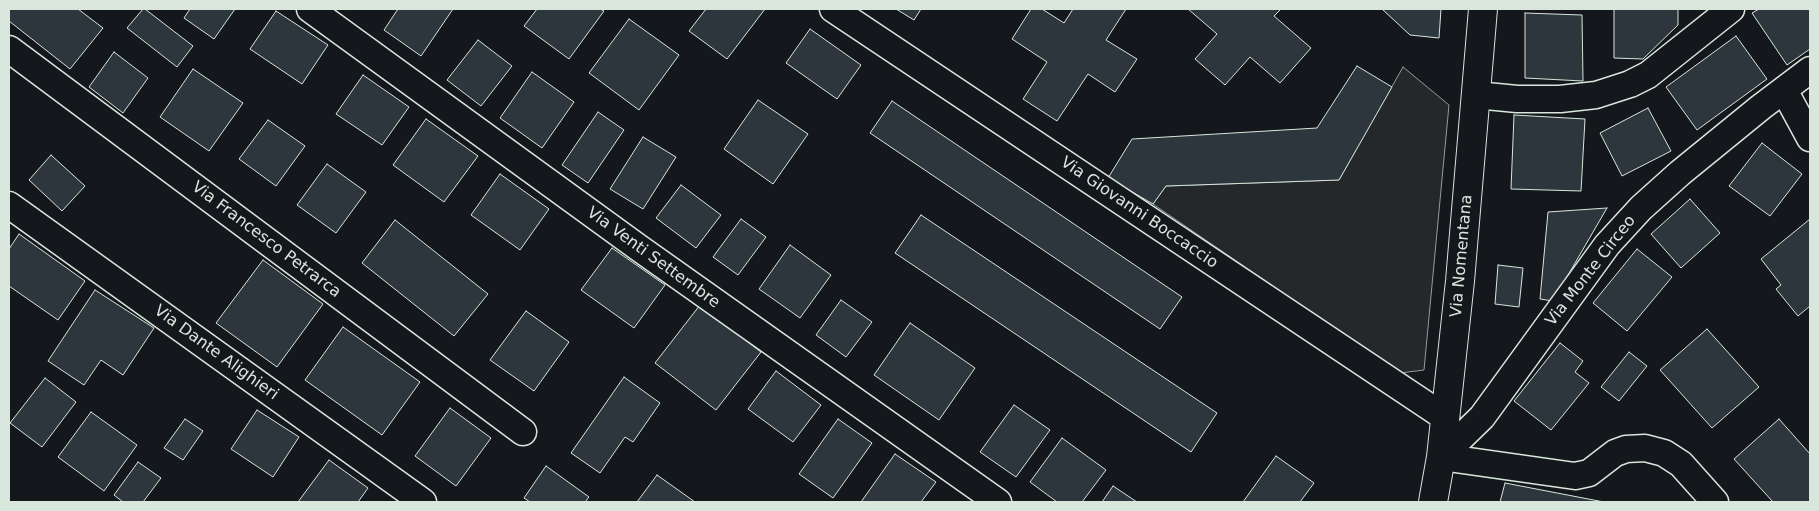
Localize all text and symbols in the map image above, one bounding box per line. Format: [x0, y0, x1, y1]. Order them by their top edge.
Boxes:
street label: Via Giovanni Boccaccio [1057, 153, 1221, 273]
street label: Via Francesco Petrarca [188, 178, 344, 302]
street label: Via Nomentana [1447, 194, 1477, 318]
street label: Via Venti Settembre [583, 203, 723, 313]
street label: Via Monte Circeo [1542, 212, 1640, 330]
street label: Via Dante Alighieri [150, 301, 282, 405]

